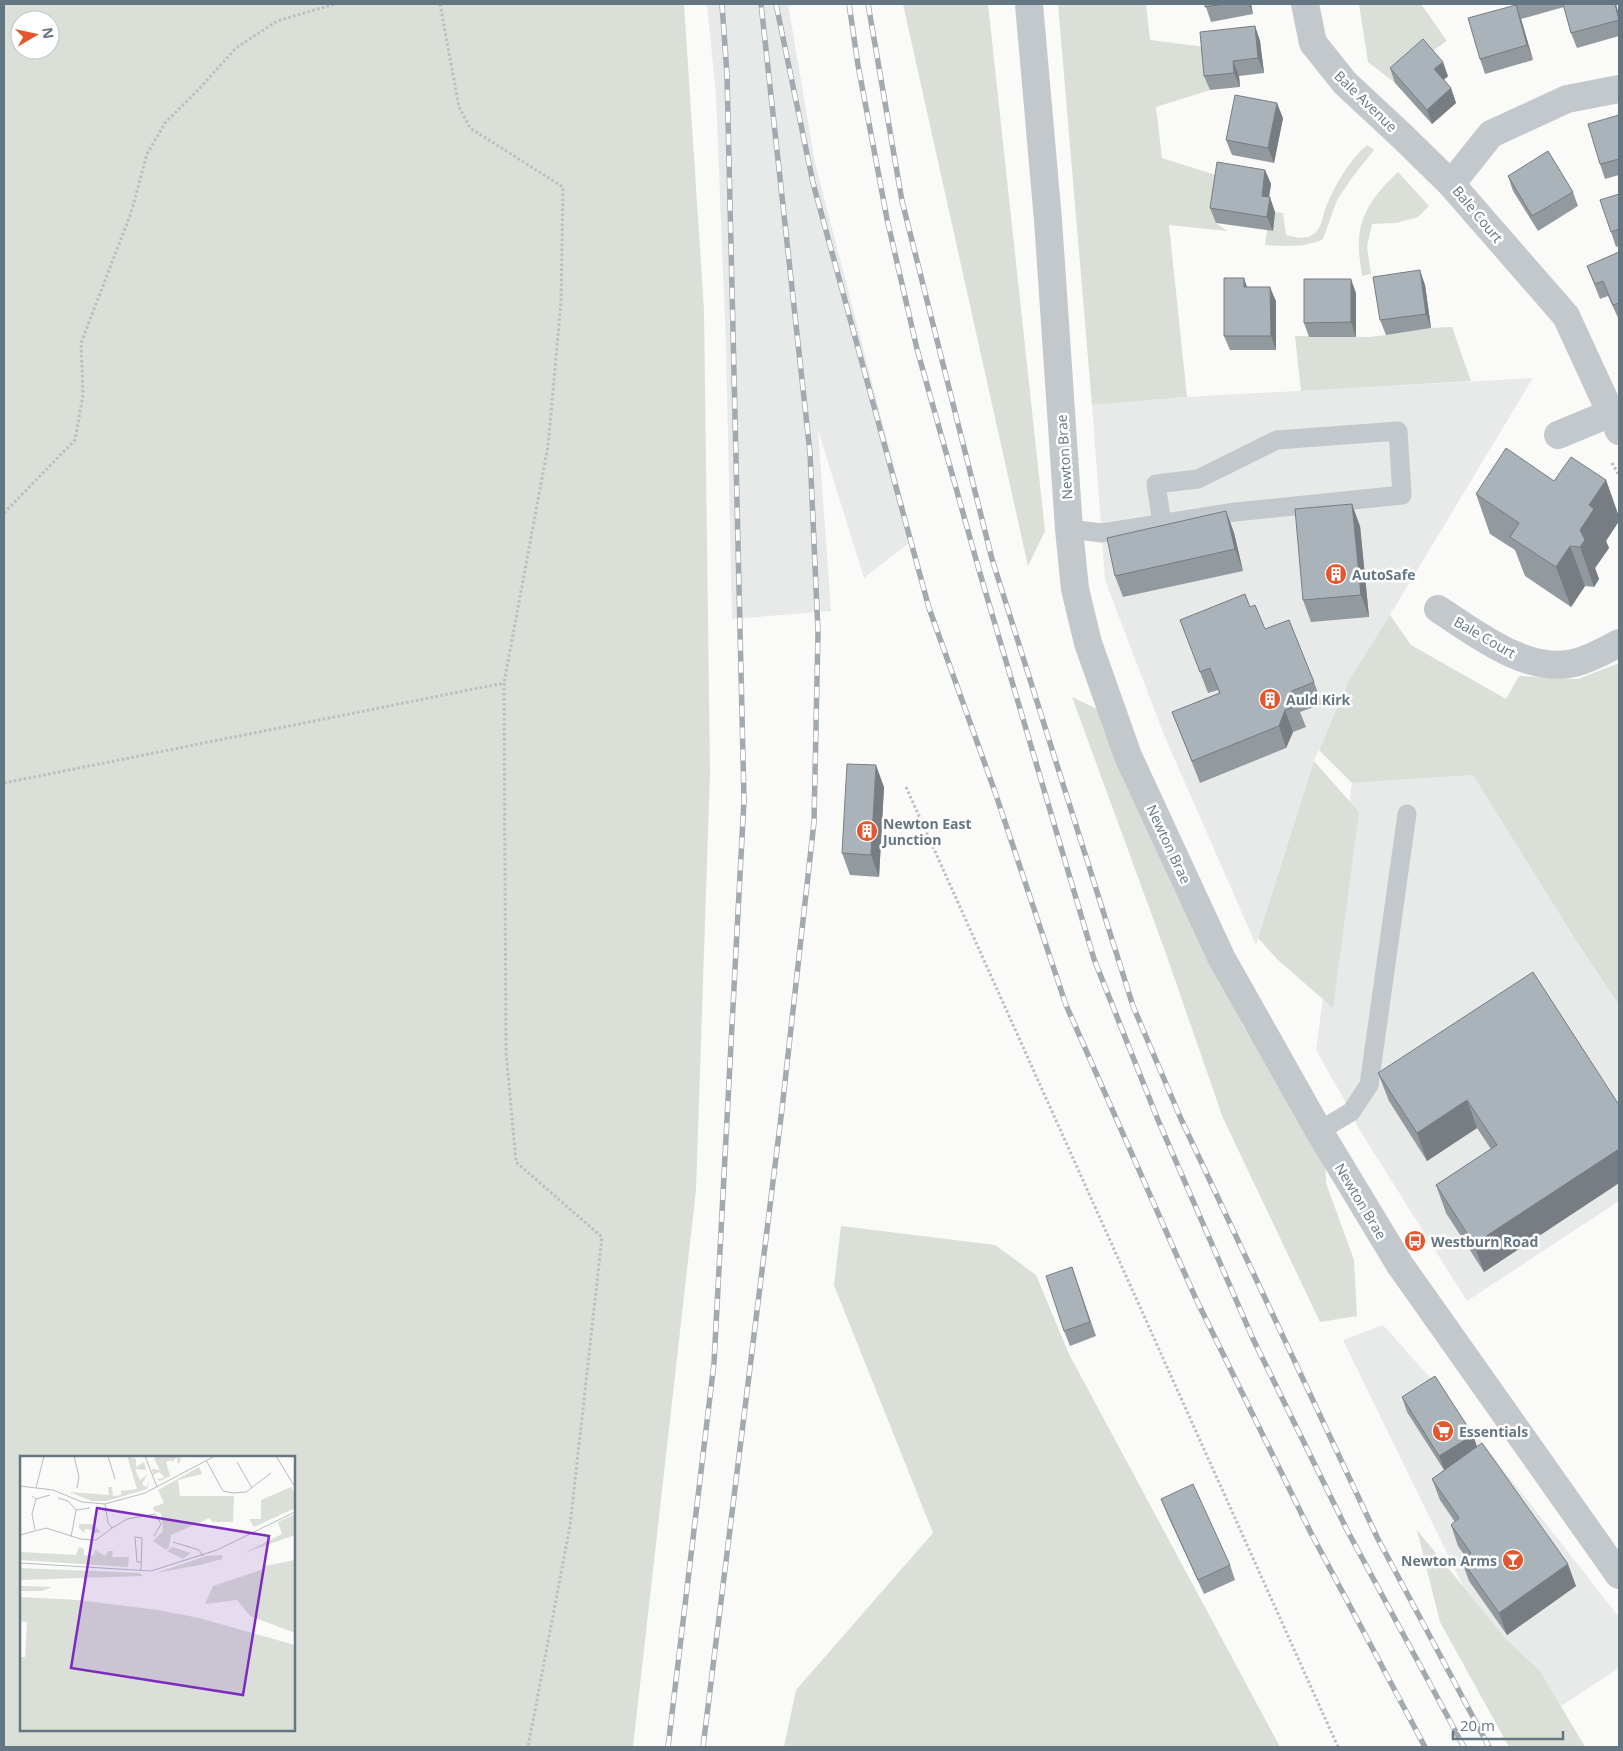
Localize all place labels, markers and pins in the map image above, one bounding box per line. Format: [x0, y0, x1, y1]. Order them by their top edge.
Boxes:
building icon: AutoSafe [1324, 562, 1348, 586]
place label: AutoSafe [1352, 565, 1415, 584]
building icon: Auld Kirk [1258, 687, 1282, 711]
place label: Auld Kirk [1286, 690, 1351, 709]
place label: Newton East Junction [881, 814, 972, 849]
building icon: Newton East Junction [855, 819, 879, 843]
bus stop icon: Westburn Road [1403, 1229, 1427, 1253]
place label: Westburn Road [1431, 1232, 1538, 1251]
supermarket icon: Essentials [1431, 1419, 1455, 1443]
place label: Essentials [1459, 1422, 1528, 1441]
bar icon: Newton Arms [1501, 1548, 1525, 1572]
place label: Newton Arms [1401, 1551, 1497, 1570]

